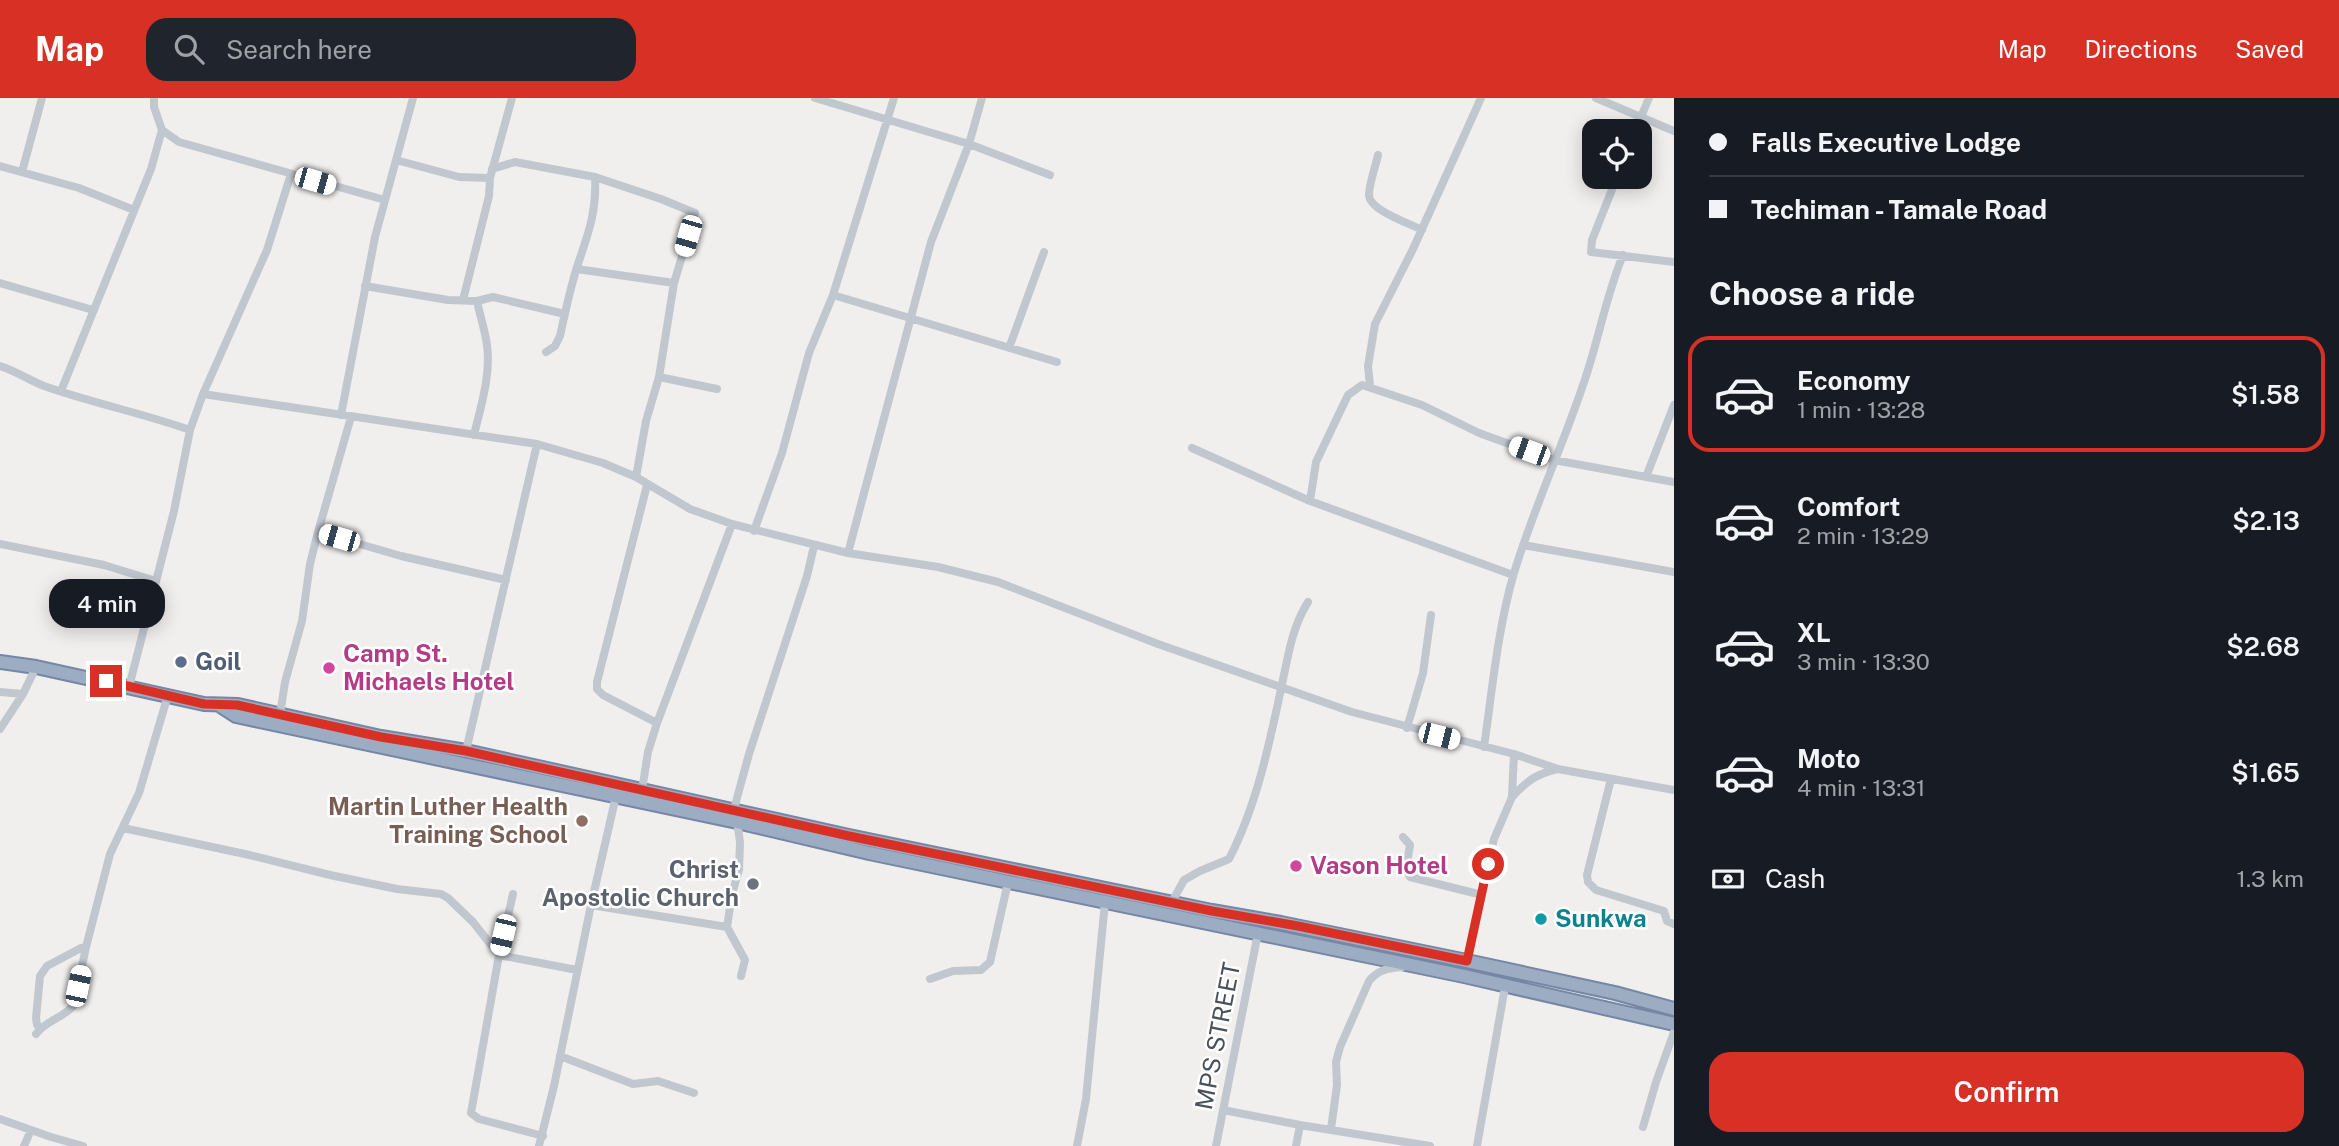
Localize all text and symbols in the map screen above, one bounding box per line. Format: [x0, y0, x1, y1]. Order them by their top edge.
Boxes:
search box [146, 18, 636, 81]
text: Map [35, 30, 104, 68]
icon: search [170, 30, 208, 68]
text: Search here [226, 34, 372, 65]
text: Map [1998, 35, 2047, 63]
text: Directions [2085, 35, 2197, 63]
text: Saved [2235, 35, 2304, 63]
map controls [1582, 119, 1652, 189]
button: locate [1582, 119, 1652, 189]
text: Falls Executive Lodge [1751, 127, 2021, 158]
car [292, 165, 339, 197]
text: Techiman - Tamale Road [1751, 194, 2047, 225]
car [673, 213, 704, 259]
text: Choose a ride [1709, 275, 1915, 312]
icon: car [1713, 363, 1776, 426]
text: Economy [1797, 365, 1910, 396]
text: $1.58 [2231, 379, 2300, 410]
text: 1 min · 13:28 [1797, 396, 1925, 423]
car [1506, 434, 1553, 468]
icon: car [1713, 489, 1776, 552]
text: Comfort [1797, 491, 1900, 522]
text: $2.13 [2232, 505, 2300, 536]
car [316, 522, 363, 554]
text: 2 min · 13:29 [1797, 522, 1929, 549]
callout: 4 min [48, 580, 164, 628]
text: 4 min [77, 590, 137, 617]
icon: car [1713, 615, 1776, 678]
text: XL [1797, 617, 1831, 648]
text: $2.68 [2226, 631, 2300, 662]
place label: Camp St. Michaels Hotel [343, 639, 515, 695]
place label: Goil [195, 647, 241, 675]
text: 3 min · 13:30 [1797, 648, 1930, 675]
marker: Goil [173, 654, 189, 670]
marker: Camp St. Michaels Hotel [321, 660, 337, 676]
route end [90, 665, 122, 697]
car [1417, 721, 1462, 751]
icon: car [1713, 741, 1776, 804]
text: Moto [1797, 743, 1860, 774]
text: $1.65 [2231, 757, 2300, 788]
text: 4 min · 13:31 [1797, 774, 1925, 801]
place label: Martin Luther Health Training School [328, 792, 568, 848]
marker: Martin Luther Health Training School [574, 813, 590, 829]
route start [1472, 848, 1504, 880]
place label: Vason Hotel [1310, 851, 1448, 879]
place label: Christ Apostolic Church [542, 855, 739, 911]
marker: Vason Hotel [1288, 858, 1304, 874]
icon: cash [1709, 860, 1747, 898]
text: Cash [1765, 863, 1825, 894]
text: 1.3 km [2237, 865, 2304, 892]
marker: Christ Apostolic Church [745, 876, 761, 892]
place label: Sunkwa [1555, 904, 1647, 932]
marker: Sunkwa [1533, 911, 1549, 927]
car [489, 912, 518, 958]
street label: MPS STREET [1189, 960, 1245, 1112]
car [64, 963, 93, 1009]
button: Confirm [1709, 1052, 2304, 1132]

